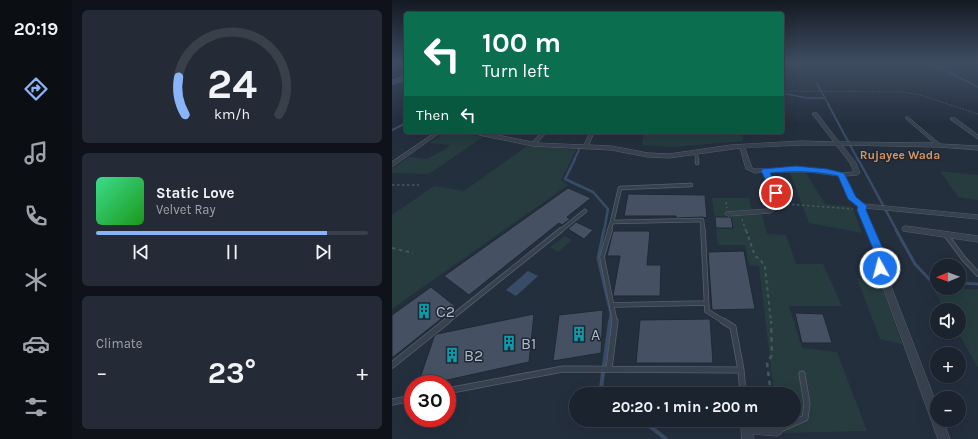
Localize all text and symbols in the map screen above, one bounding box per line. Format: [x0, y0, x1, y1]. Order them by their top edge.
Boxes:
text: 20:19 [14, 18, 58, 40]
text: 100 m [482, 26, 561, 59]
icon: left [416, 28, 468, 80]
text: 24 [207, 59, 257, 107]
text: Turn left [482, 60, 550, 82]
icon: directions [22, 75, 50, 103]
icon: left [457, 104, 479, 126]
text: km/h [214, 105, 250, 122]
text: Then [416, 106, 449, 124]
icon: music [22, 139, 50, 167]
district label: Rujayee Wada [860, 148, 940, 162]
pin [759, 176, 793, 210]
icon: arrive [765, 182, 787, 204]
text: Static Love [156, 184, 234, 202]
icon: phone [22, 202, 50, 230]
text: Velvet Ray [156, 202, 216, 217]
icon: previous [130, 241, 152, 263]
icon: pause [221, 241, 243, 263]
icon: next [312, 241, 334, 263]
position arrow [859, 247, 901, 289]
north arrow [930, 259, 966, 295]
map controls [930, 259, 966, 427]
icon: climate [22, 266, 50, 294]
building icon: C2 [415, 302, 433, 320]
place label: C2 [436, 302, 455, 321]
button: sound [930, 303, 966, 339]
building icon: A [570, 325, 588, 343]
place label: A [591, 325, 600, 344]
icon: car [22, 330, 50, 358]
building icon: B1 [500, 334, 518, 352]
place label: B1 [521, 334, 536, 353]
text: Climate [96, 336, 142, 351]
building icon: B2 [443, 346, 461, 364]
place label: B2 [464, 346, 483, 365]
button: + [930, 347, 966, 383]
text: 23° [208, 355, 256, 391]
text: − [96, 360, 108, 386]
text: + [356, 360, 368, 386]
speed limit sign: 30 [404, 375, 456, 427]
button: − [930, 391, 966, 427]
icon: filters [22, 393, 50, 421]
text: 20:20 · 1 min · 200 m [612, 398, 758, 416]

